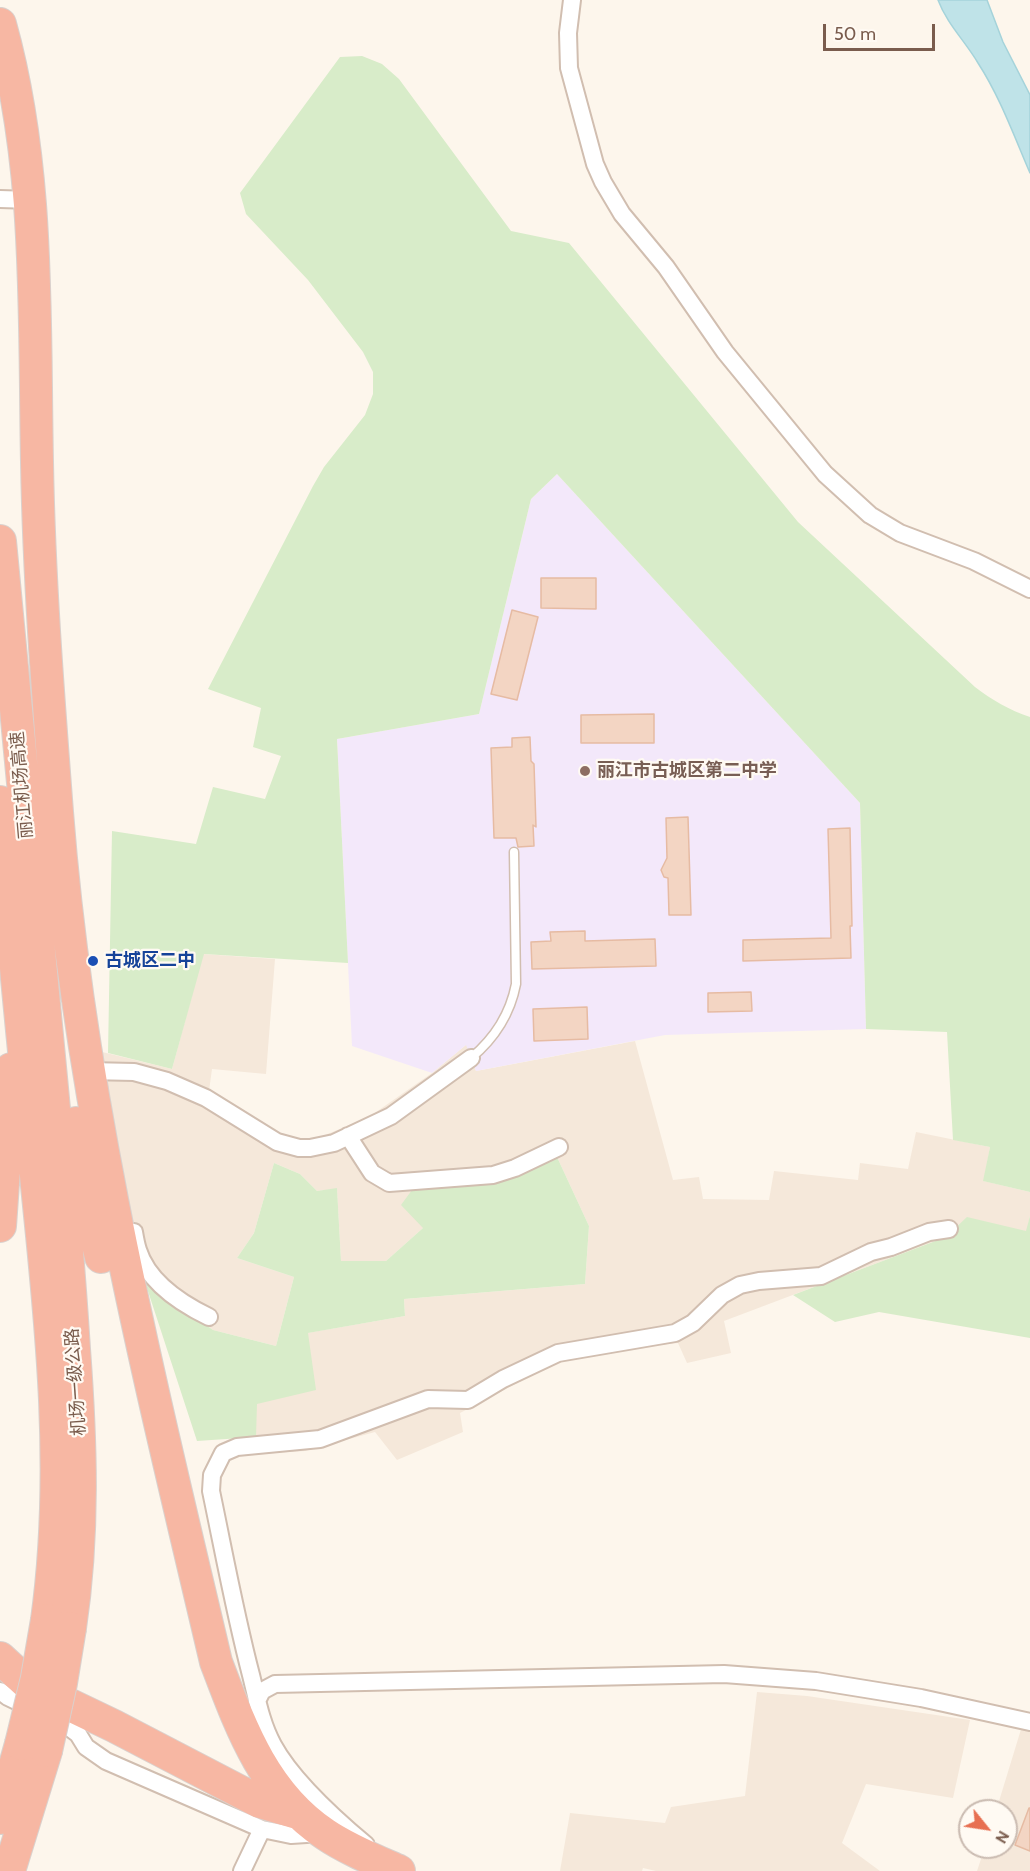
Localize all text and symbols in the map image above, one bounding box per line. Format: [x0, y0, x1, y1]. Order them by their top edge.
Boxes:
scale bar [826, 12, 938, 50]
text: 50 m [834, 23, 876, 45]
street label: 丽江机场高速 [7, 730, 37, 840]
place label: 丽江市古城区第二中学 [597, 760, 777, 782]
marker: 丽江市古城区第二中学 [578, 764, 592, 778]
place label: 古城区二中 [105, 950, 195, 972]
marker: 古城区二中 [86, 954, 100, 968]
street label: 机场一级公路 [61, 1327, 91, 1437]
north arrow [958, 1799, 1018, 1859]
text: N [991, 1828, 1013, 1847]

